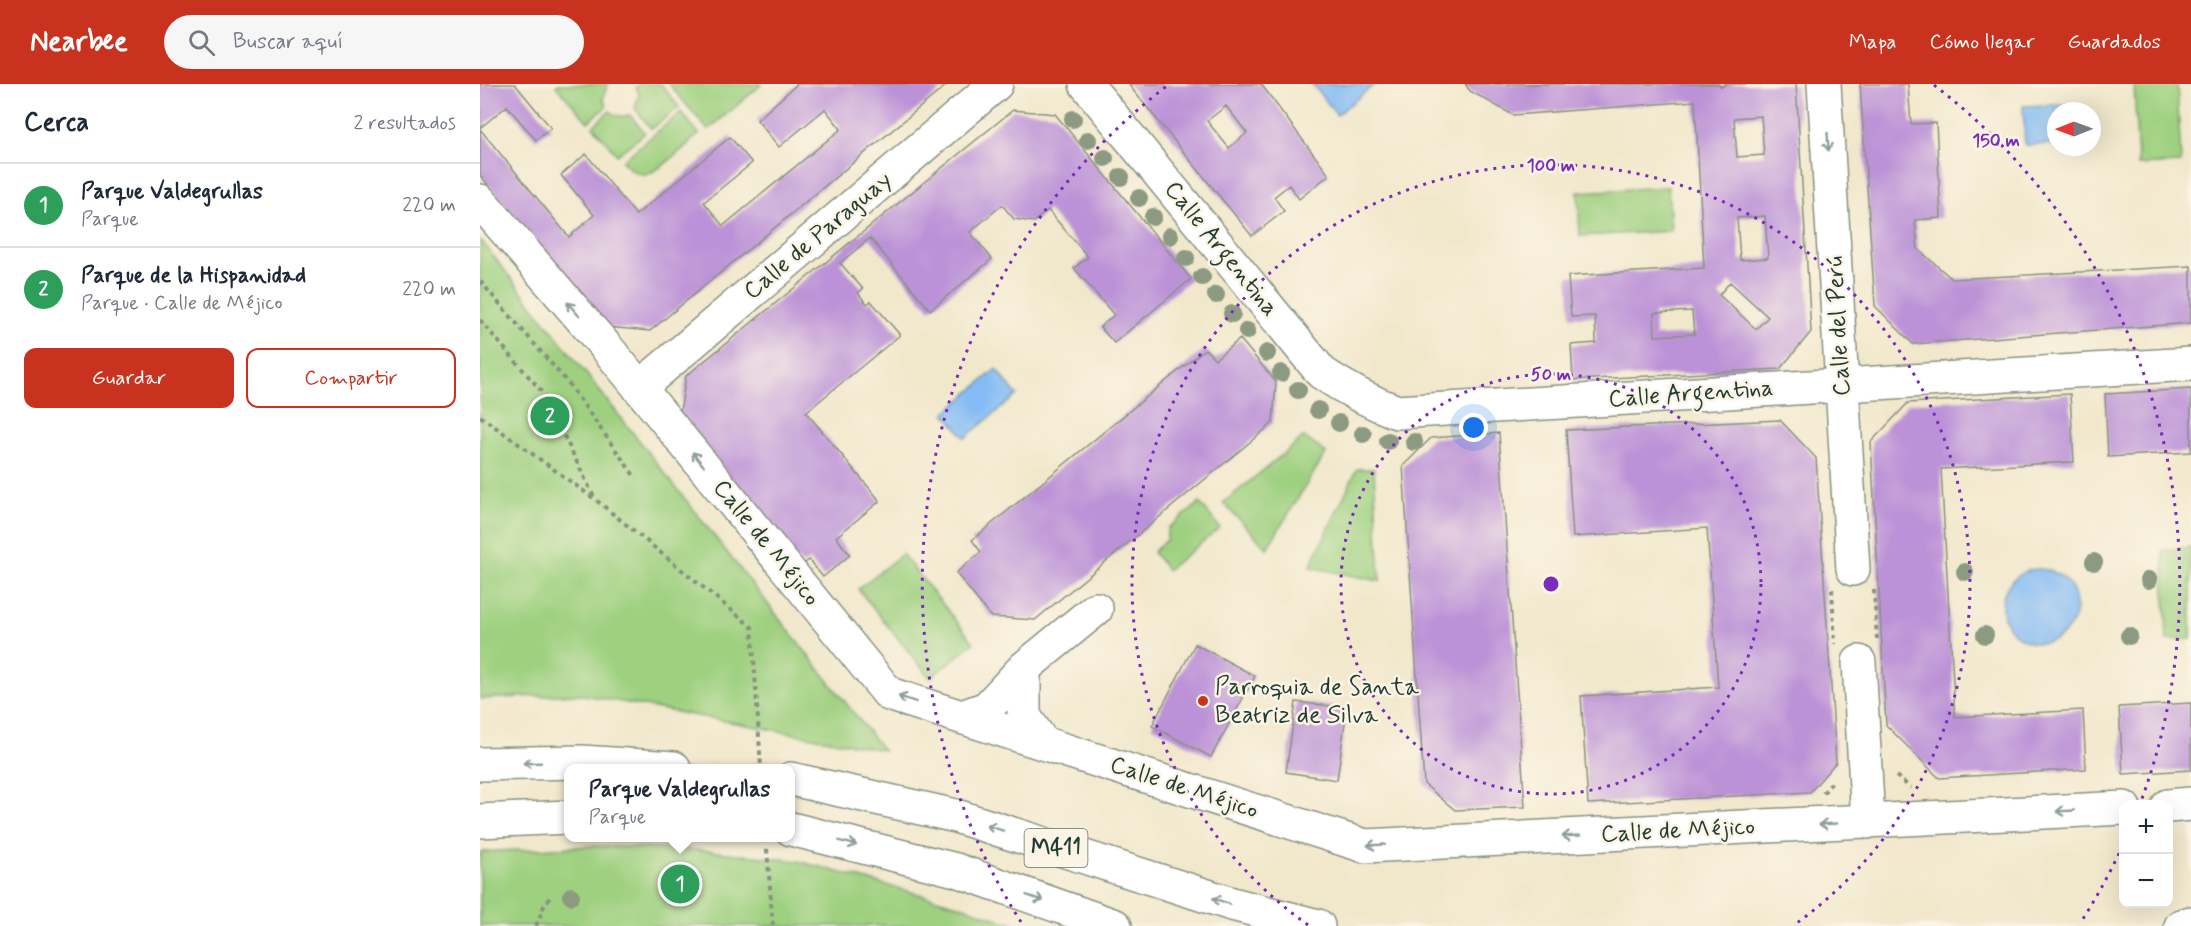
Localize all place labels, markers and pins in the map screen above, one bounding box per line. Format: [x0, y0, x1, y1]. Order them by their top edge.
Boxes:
pin: 2 [530, 394, 570, 438]
centre of rings [1541, 574, 1561, 594]
place label: Parroquia de Santa Beatriz de Silva [1215, 672, 1419, 731]
marker: Parroquia de Santa Beatriz de Silva [1196, 694, 1210, 708]
pin: 1 [660, 862, 700, 906]

